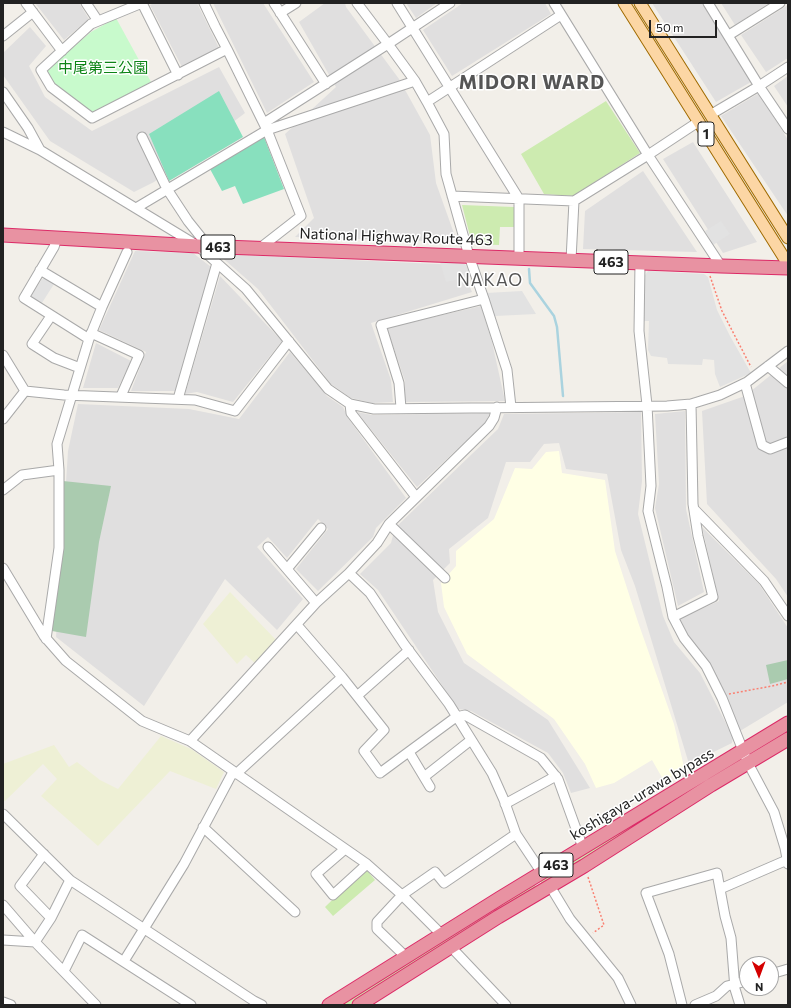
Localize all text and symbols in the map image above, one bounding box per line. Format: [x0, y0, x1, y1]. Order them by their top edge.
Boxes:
scale bar [651, 12, 719, 38]
text: 50 m [656, 20, 684, 34]
park label: 中尾第三公園 [58, 59, 148, 77]
district label: MIDORI WARD [459, 72, 605, 94]
road number: 1 [698, 122, 714, 146]
street label: National Highway Route 463 [299, 225, 493, 249]
road number: 463 [201, 235, 235, 259]
road number: 463 [594, 250, 628, 274]
district label: NAKAO [457, 270, 523, 290]
street label: koshigaya-urawa bypass [567, 744, 717, 844]
road number: 463 [539, 853, 573, 877]
north arrow [739, 956, 779, 996]
text: N [755, 981, 763, 994]

